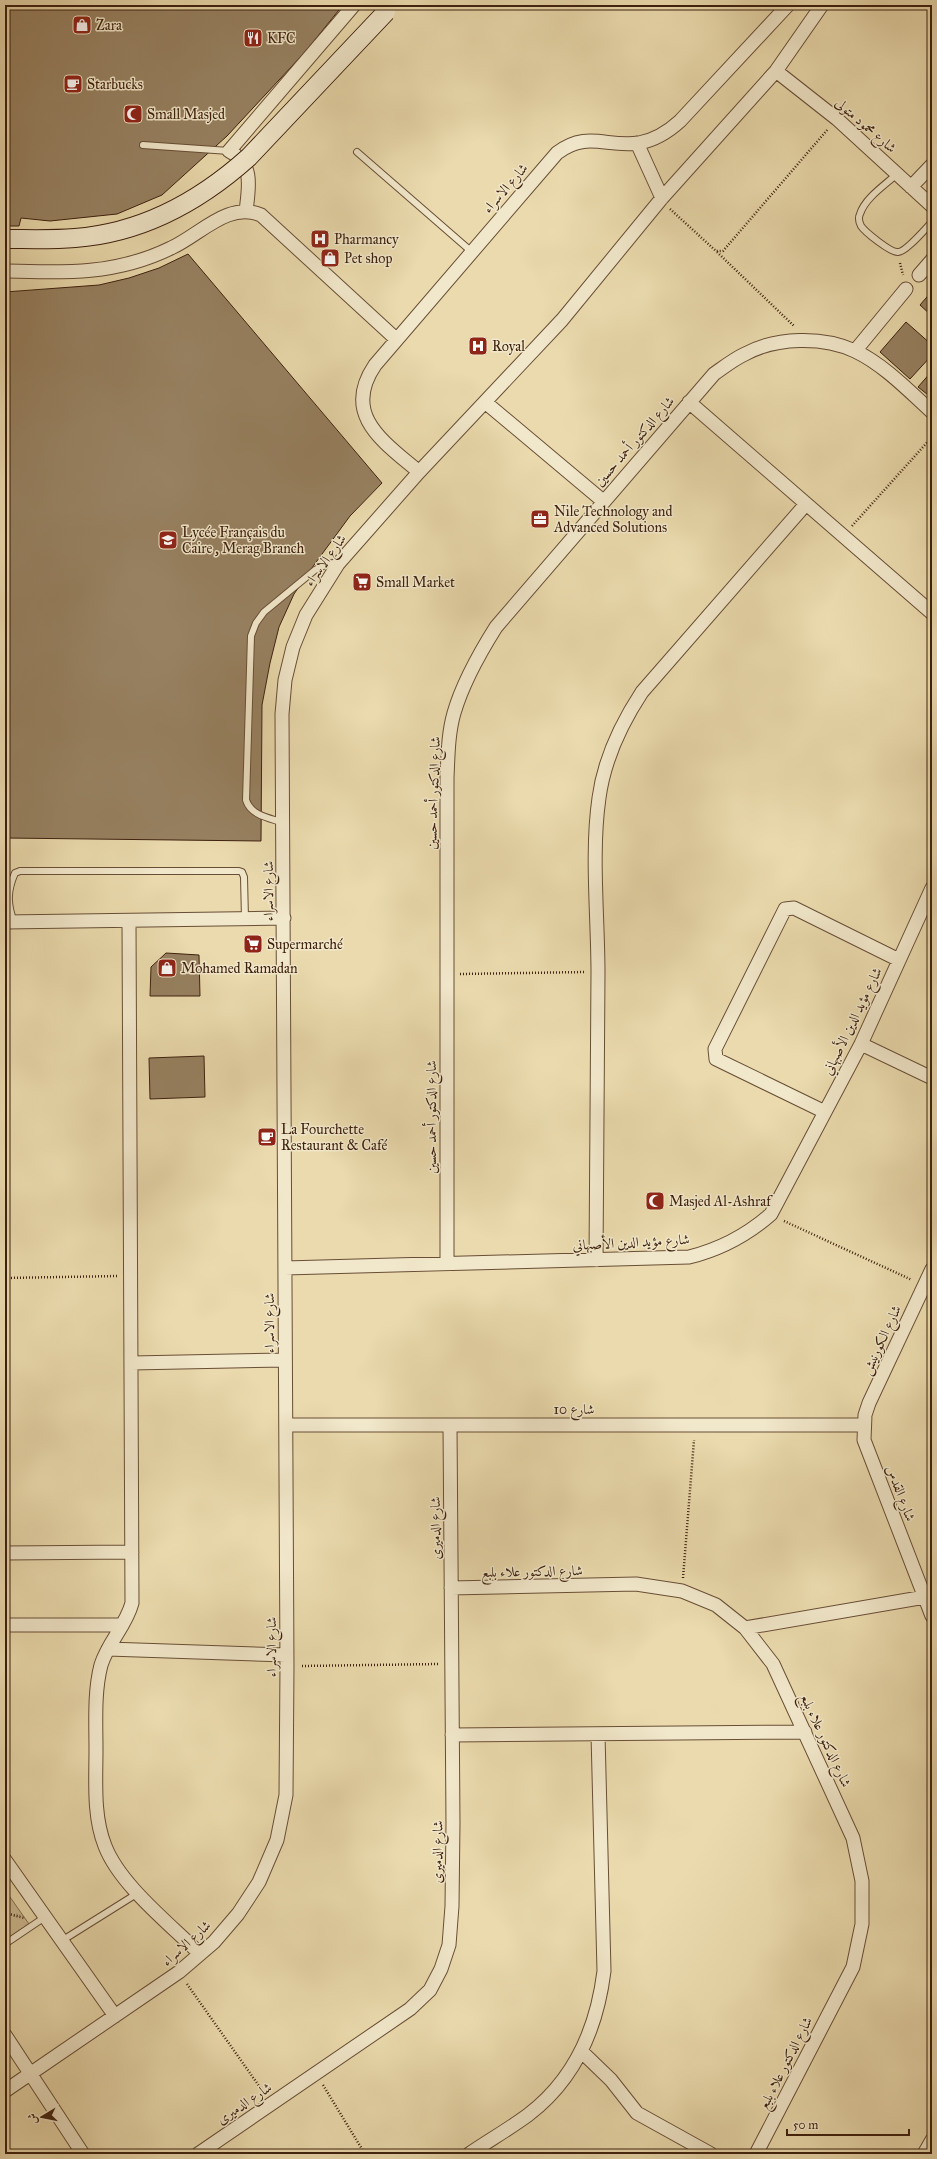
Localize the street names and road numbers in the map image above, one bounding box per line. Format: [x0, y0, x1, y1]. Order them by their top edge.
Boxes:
street label: شارع محمود متولى [830, 94, 900, 159]
street label: شارع الاسراء [479, 160, 534, 219]
street label: شارع الدكتور أحمد حسين [589, 392, 680, 492]
street label: شارع الاسراء [301, 531, 352, 591]
street label: شارع الدكتور أحمد حسين [421, 736, 447, 850]
street label: شارع الاسراء [260, 861, 280, 921]
street label: شارع مؤيد الدين الأصبهاني [817, 964, 889, 1079]
street label: شارع الدكتور أحمد حسين [421, 1060, 443, 1174]
street label: شارع مؤيد الدين الأصبهاني [572, 1229, 690, 1257]
street label: شارع الاسراء [261, 1293, 281, 1353]
street label: شارع الكورنيش [858, 1303, 908, 1379]
street label: شارع 10 [554, 1401, 595, 1421]
street label: شارع القدس [879, 1463, 919, 1525]
street label: شارع الدميرى [427, 1496, 447, 1560]
street label: شارع الدكتور علاء بلبع [481, 1562, 583, 1586]
street label: شارع الاسراء [263, 1617, 283, 1677]
street label: شارع الدكتور علاء بلبع [792, 1691, 855, 1792]
street label: شارع الدميرى [428, 1820, 450, 1884]
street label: شارع الاسراء [158, 1917, 216, 1972]
street label: شارع الدكتور علاء بلبع [755, 2014, 821, 2115]
street label: شارع الدميرى [213, 2079, 277, 2131]

